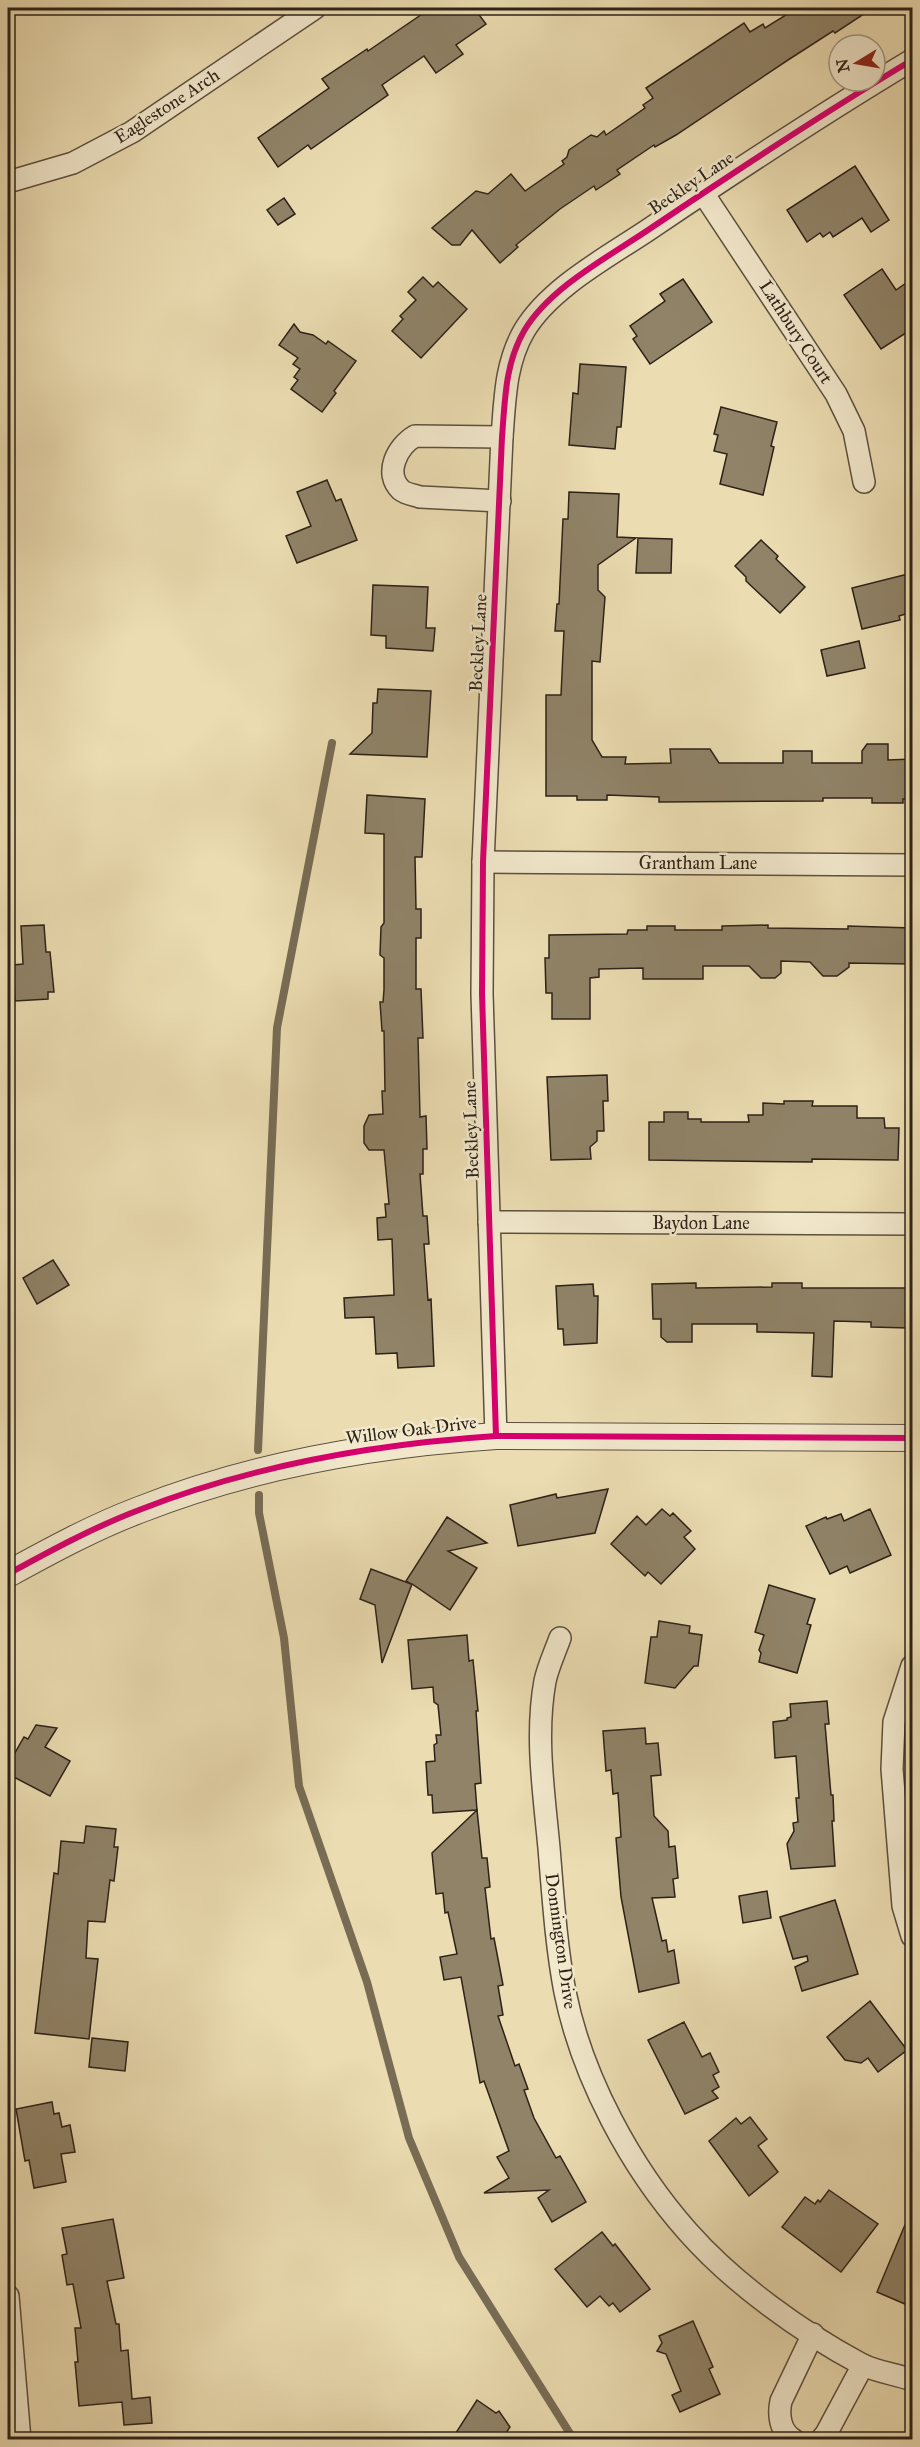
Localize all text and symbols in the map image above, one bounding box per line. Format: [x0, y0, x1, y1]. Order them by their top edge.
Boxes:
north arrow [827, 33, 887, 93]
text: N [832, 57, 853, 74]
street label: Eaglestone Arch [110, 64, 224, 149]
street label: Beckley Lane [644, 146, 738, 220]
street label: Lathbury Court [754, 276, 838, 388]
street label: Beckley Lane [464, 593, 492, 693]
street label: Grantham Lane [639, 852, 757, 874]
street label: Beckley Lane [458, 1081, 484, 1179]
street label: Baydon Lane [652, 1212, 750, 1234]
street label: Willow Oak Drive [344, 1411, 478, 1449]
street label: Donnington Drive [540, 1872, 581, 2010]

